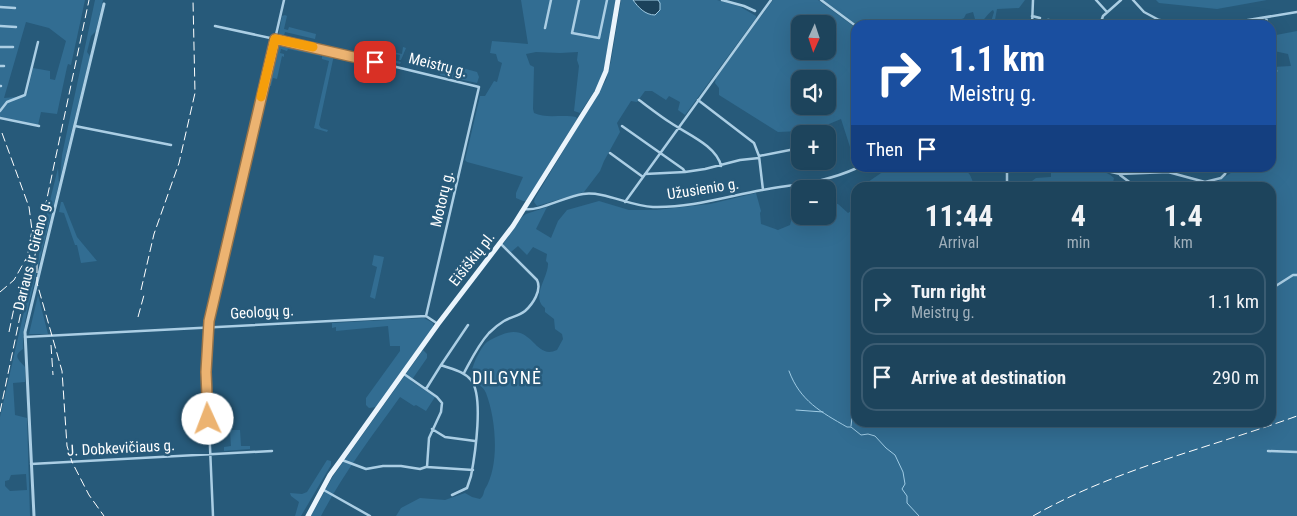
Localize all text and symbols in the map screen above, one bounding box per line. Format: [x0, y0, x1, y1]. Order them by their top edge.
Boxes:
north arrow [791, 15, 836, 60]
map controls [791, 15, 836, 225]
text: 1.1 km [949, 39, 1045, 80]
icon: right [866, 40, 931, 105]
pin [354, 41, 396, 83]
icon: arrive [361, 48, 389, 76]
street label: Meistrų g. [407, 49, 469, 81]
button: sound [791, 70, 836, 115]
text: Meistrų g. [949, 81, 1037, 106]
button: + [791, 125, 836, 170]
icon: arrive [913, 135, 941, 163]
text: Then [866, 138, 903, 161]
street label: Motorų g. [427, 169, 457, 229]
street label: Užusienio g. [666, 174, 740, 204]
button: − [791, 180, 836, 225]
street label: Dariaus ir Girėno g. [10, 198, 54, 312]
text: 11:44 [924, 198, 993, 233]
text: 4 [1071, 198, 1086, 233]
text: 1.4 [1164, 198, 1203, 233]
street label: Eišiškių pl. [445, 228, 499, 290]
text: Arrival [938, 233, 979, 252]
text: min [1067, 233, 1090, 252]
text: km [1173, 233, 1193, 252]
text: Turn right [911, 280, 986, 303]
icon: right [868, 287, 896, 315]
text: 1.1 km [1208, 290, 1259, 313]
street label: Geologų g. [230, 301, 294, 323]
text: Meistrų g. [911, 303, 975, 322]
icon: arrive [868, 363, 896, 391]
text: Arrive at destination [911, 366, 1066, 389]
text: 290 m [1212, 366, 1259, 389]
district label: DILGYNĖ [472, 367, 542, 388]
position arrow [181, 392, 233, 444]
street label: J. Dobkevičiaus g. [67, 436, 175, 460]

